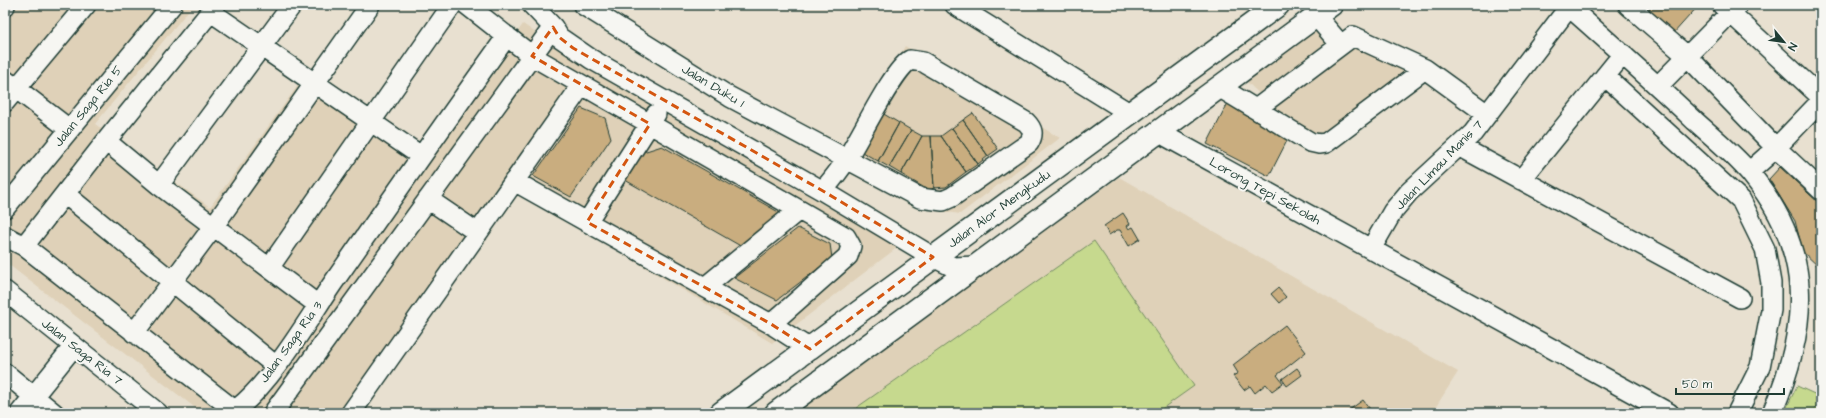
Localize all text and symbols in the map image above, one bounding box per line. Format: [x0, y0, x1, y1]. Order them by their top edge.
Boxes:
north arrow [1764, 22, 1804, 62]
text: N [1784, 40, 1801, 53]
street label: Jalan Duku 1 [678, 60, 748, 112]
street label: Jalan Saga Ria 5 [50, 62, 127, 151]
street label: Jalan Limau Manis 7 [1391, 116, 1487, 214]
street label: Lorong Tepi Sekolah [1206, 153, 1324, 230]
street label: Jalan Alor Mengkudu [944, 165, 1055, 253]
street label: Jalan Saga Ria 3 [255, 297, 328, 387]
street label: Jalan Saga Ria 7 [37, 315, 126, 390]
scale bar [1676, 370, 1784, 396]
text: 50 m [1682, 376, 1713, 393]

